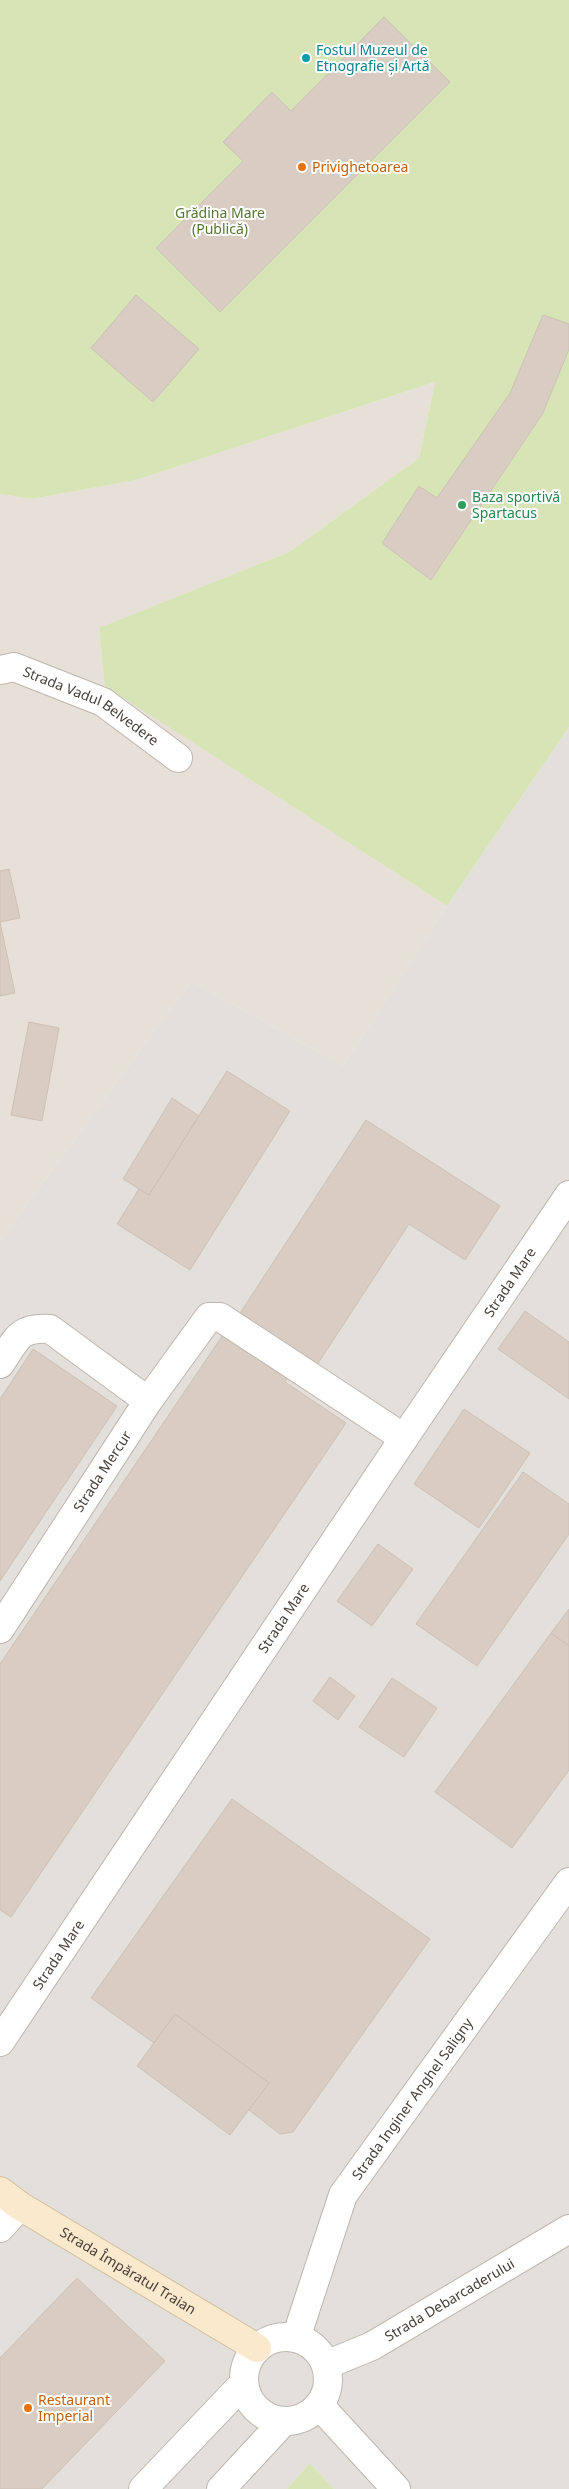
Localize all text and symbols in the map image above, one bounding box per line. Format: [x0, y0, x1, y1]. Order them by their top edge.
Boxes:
place label: Fostul Muzeul de Etnografie și Artă [316, 40, 429, 75]
marker: Fostul Muzeul de Etnografie și Artă [300, 52, 312, 64]
place label: Privighetoarea [312, 157, 408, 176]
marker: Privighetoarea [296, 161, 308, 173]
park label: Grădina Mare (Publică) [175, 203, 265, 238]
place label: Baza sportivă Spartacus [472, 487, 560, 522]
marker: Baza sportivă Spartacus [456, 499, 468, 511]
street label: Strada Vadul Belvedere [20, 662, 163, 750]
street label: Strada Mare [479, 1243, 540, 1320]
street label: Strada Mercur [69, 1426, 135, 1515]
street label: Strada Mare [253, 1579, 313, 1656]
street label: Strada Mare [28, 1916, 88, 1993]
street label: Strada Inginer Anghel Saligny [347, 2013, 477, 2183]
street label: Strada Împăratul Traian [57, 2222, 200, 2318]
street label: Strada Debarcaderului [381, 2254, 518, 2345]
place label: Restaurant Imperial [38, 2390, 110, 2425]
marker: Restaurant Imperial [22, 2402, 34, 2414]

